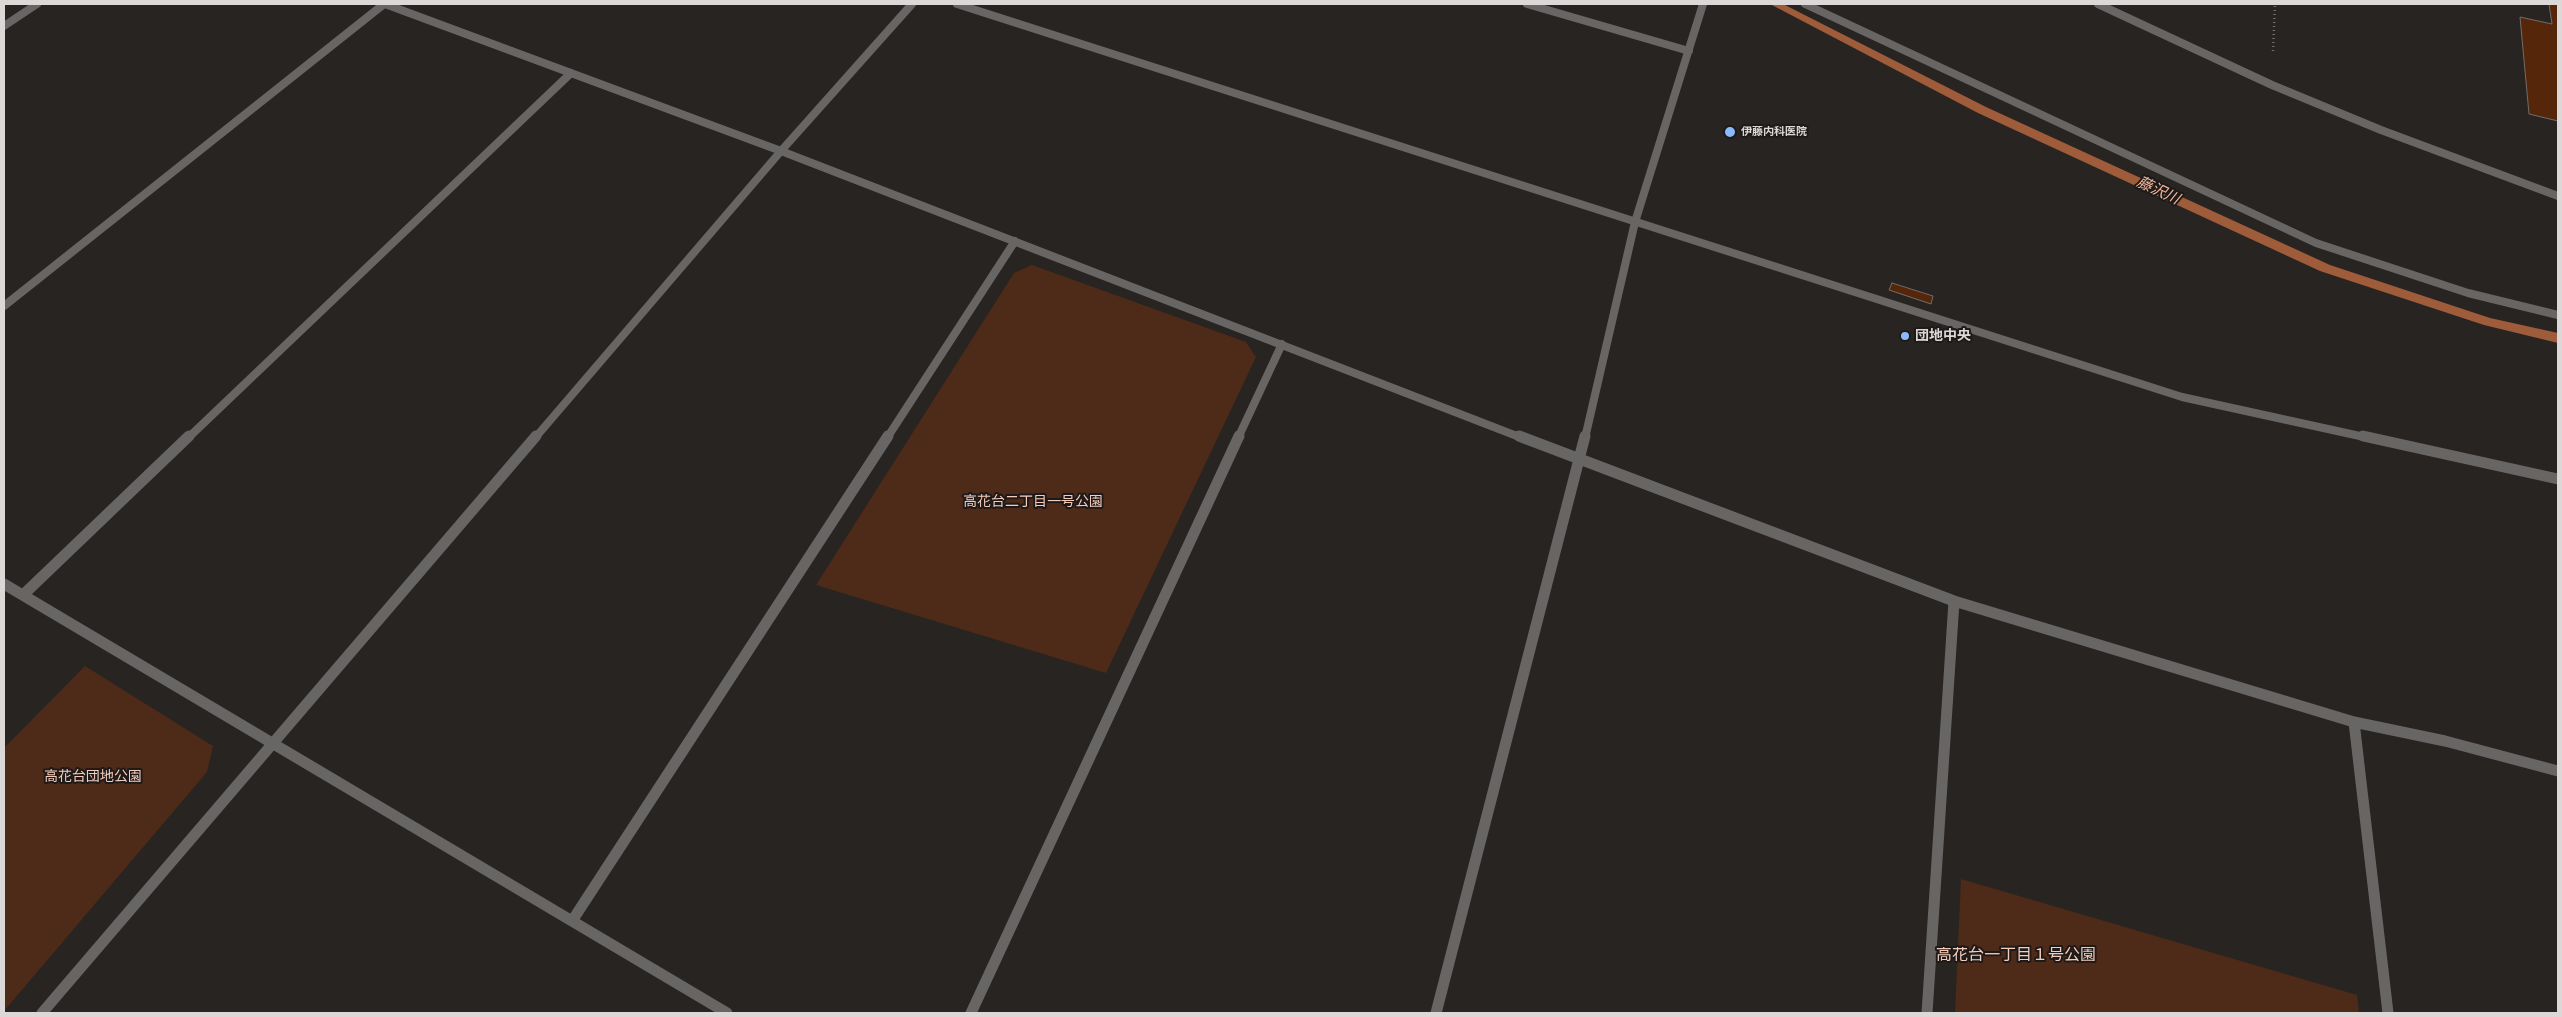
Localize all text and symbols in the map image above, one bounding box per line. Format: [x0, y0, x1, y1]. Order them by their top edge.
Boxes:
marker: 伊藤内科医院 [1723, 125, 1737, 139]
place label: 伊藤内科医院 [1741, 125, 1807, 139]
water label: 藤沢川 [2134, 173, 2182, 209]
place label: 団地中央 [1915, 328, 1971, 344]
marker: 団地中央 [1899, 330, 1911, 342]
park label: 高花台二丁目一号公園 [963, 494, 1103, 510]
park label: 高花台団地公園 [44, 769, 142, 785]
park label: 高花台一丁目１号公園 [1936, 945, 2096, 965]

